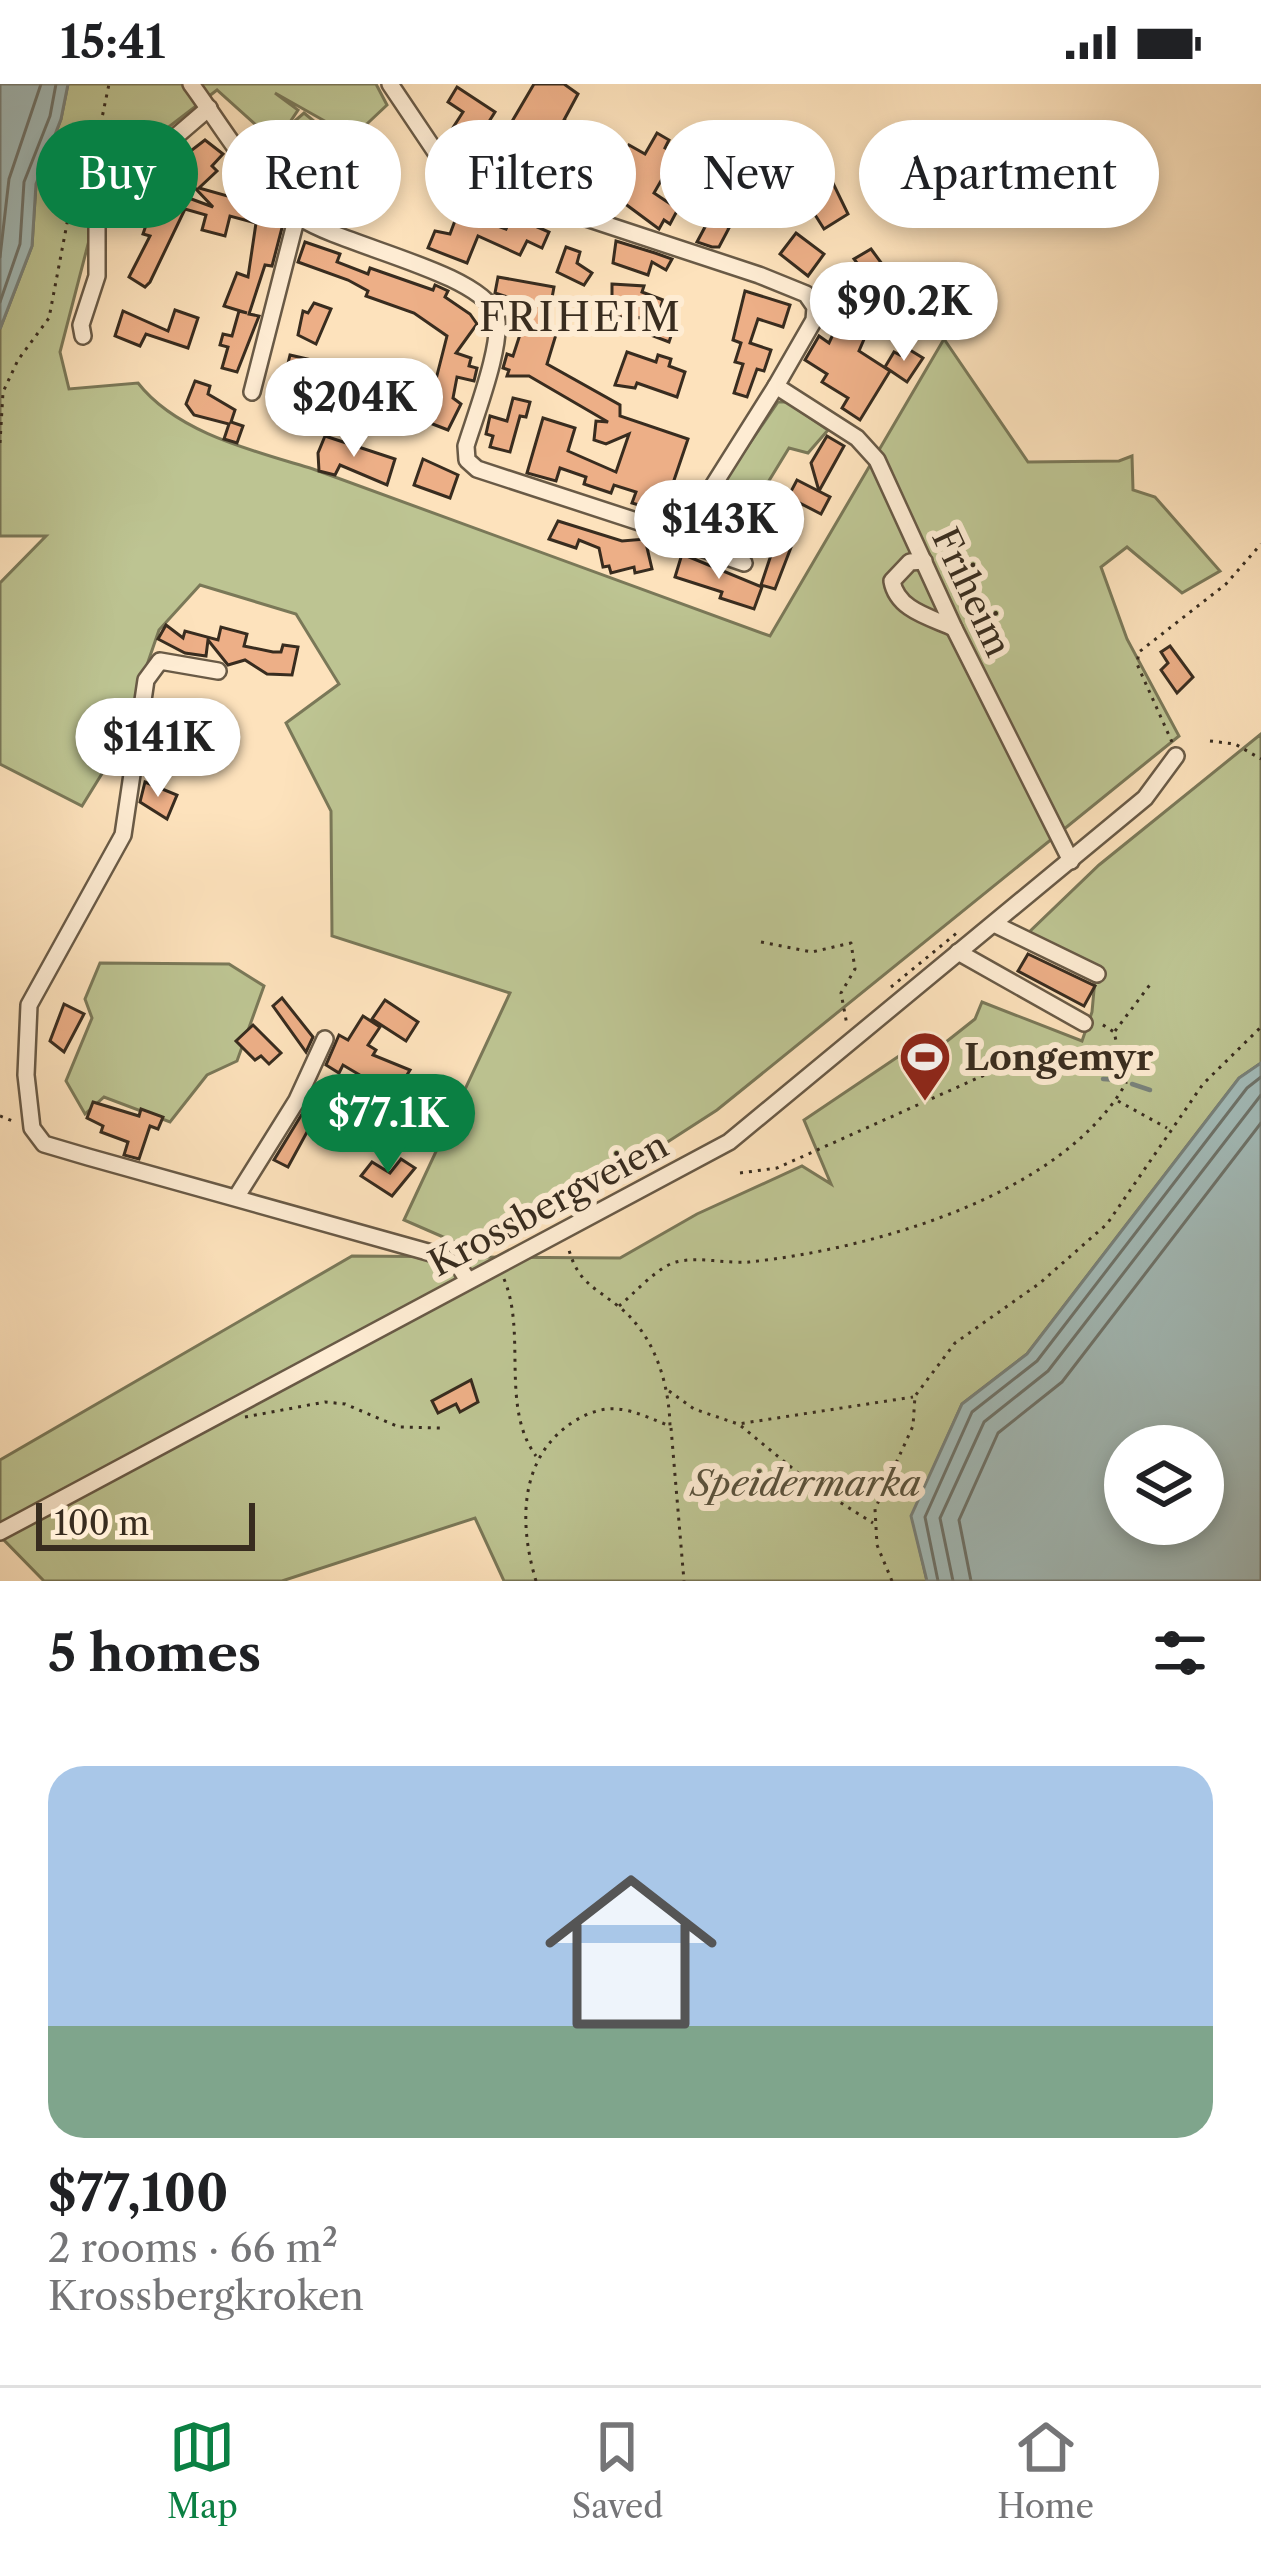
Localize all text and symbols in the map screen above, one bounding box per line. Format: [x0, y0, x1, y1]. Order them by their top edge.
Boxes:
text: 15:41 [60, 14, 165, 70]
chip: Buy [36, 120, 198, 228]
chip: Rent [222, 120, 401, 228]
chip: Filters [425, 120, 636, 228]
chip: New [660, 120, 835, 228]
chip: Apartment [859, 120, 1159, 228]
pin: $90.2K [806, 262, 1002, 364]
text: $90.2K [837, 277, 971, 325]
district label: FRIHEIM [479, 293, 683, 341]
pin: $204K [270, 358, 438, 460]
text: $204K [292, 373, 416, 421]
pin: $143K [635, 480, 803, 582]
text: $143K [661, 495, 777, 543]
street label: Friheim [923, 521, 1021, 663]
pin: $141K [74, 698, 242, 800]
text: $141K [102, 713, 214, 761]
sports icon: Longemyr [897, 1029, 953, 1103]
place label: Longemyr [964, 1035, 1154, 1079]
pin: $77.1K [290, 1074, 486, 1176]
text: $77.1K [328, 1089, 448, 1137]
street label: Krossbergveien [421, 1123, 675, 1285]
map controls [1104, 1425, 1224, 1545]
button: layers [1104, 1425, 1224, 1545]
park label: Speidermarka [689, 1461, 921, 1505]
scale bar [36, 1497, 255, 1550]
text: 100 m [54, 1503, 149, 1544]
icon: filters [1147, 1620, 1213, 1686]
text: 5 homes [48, 1622, 261, 1684]
icon: home [523, 1844, 739, 2060]
text: $77,100 [48, 2162, 228, 2224]
text: 2 rooms · 66 m² [48, 2224, 338, 2272]
text: Krossbergkroken [48, 2272, 364, 2320]
tab: Map [167, 2414, 238, 2527]
tab: Saved [572, 2414, 663, 2527]
tab: Home [997, 2414, 1094, 2527]

